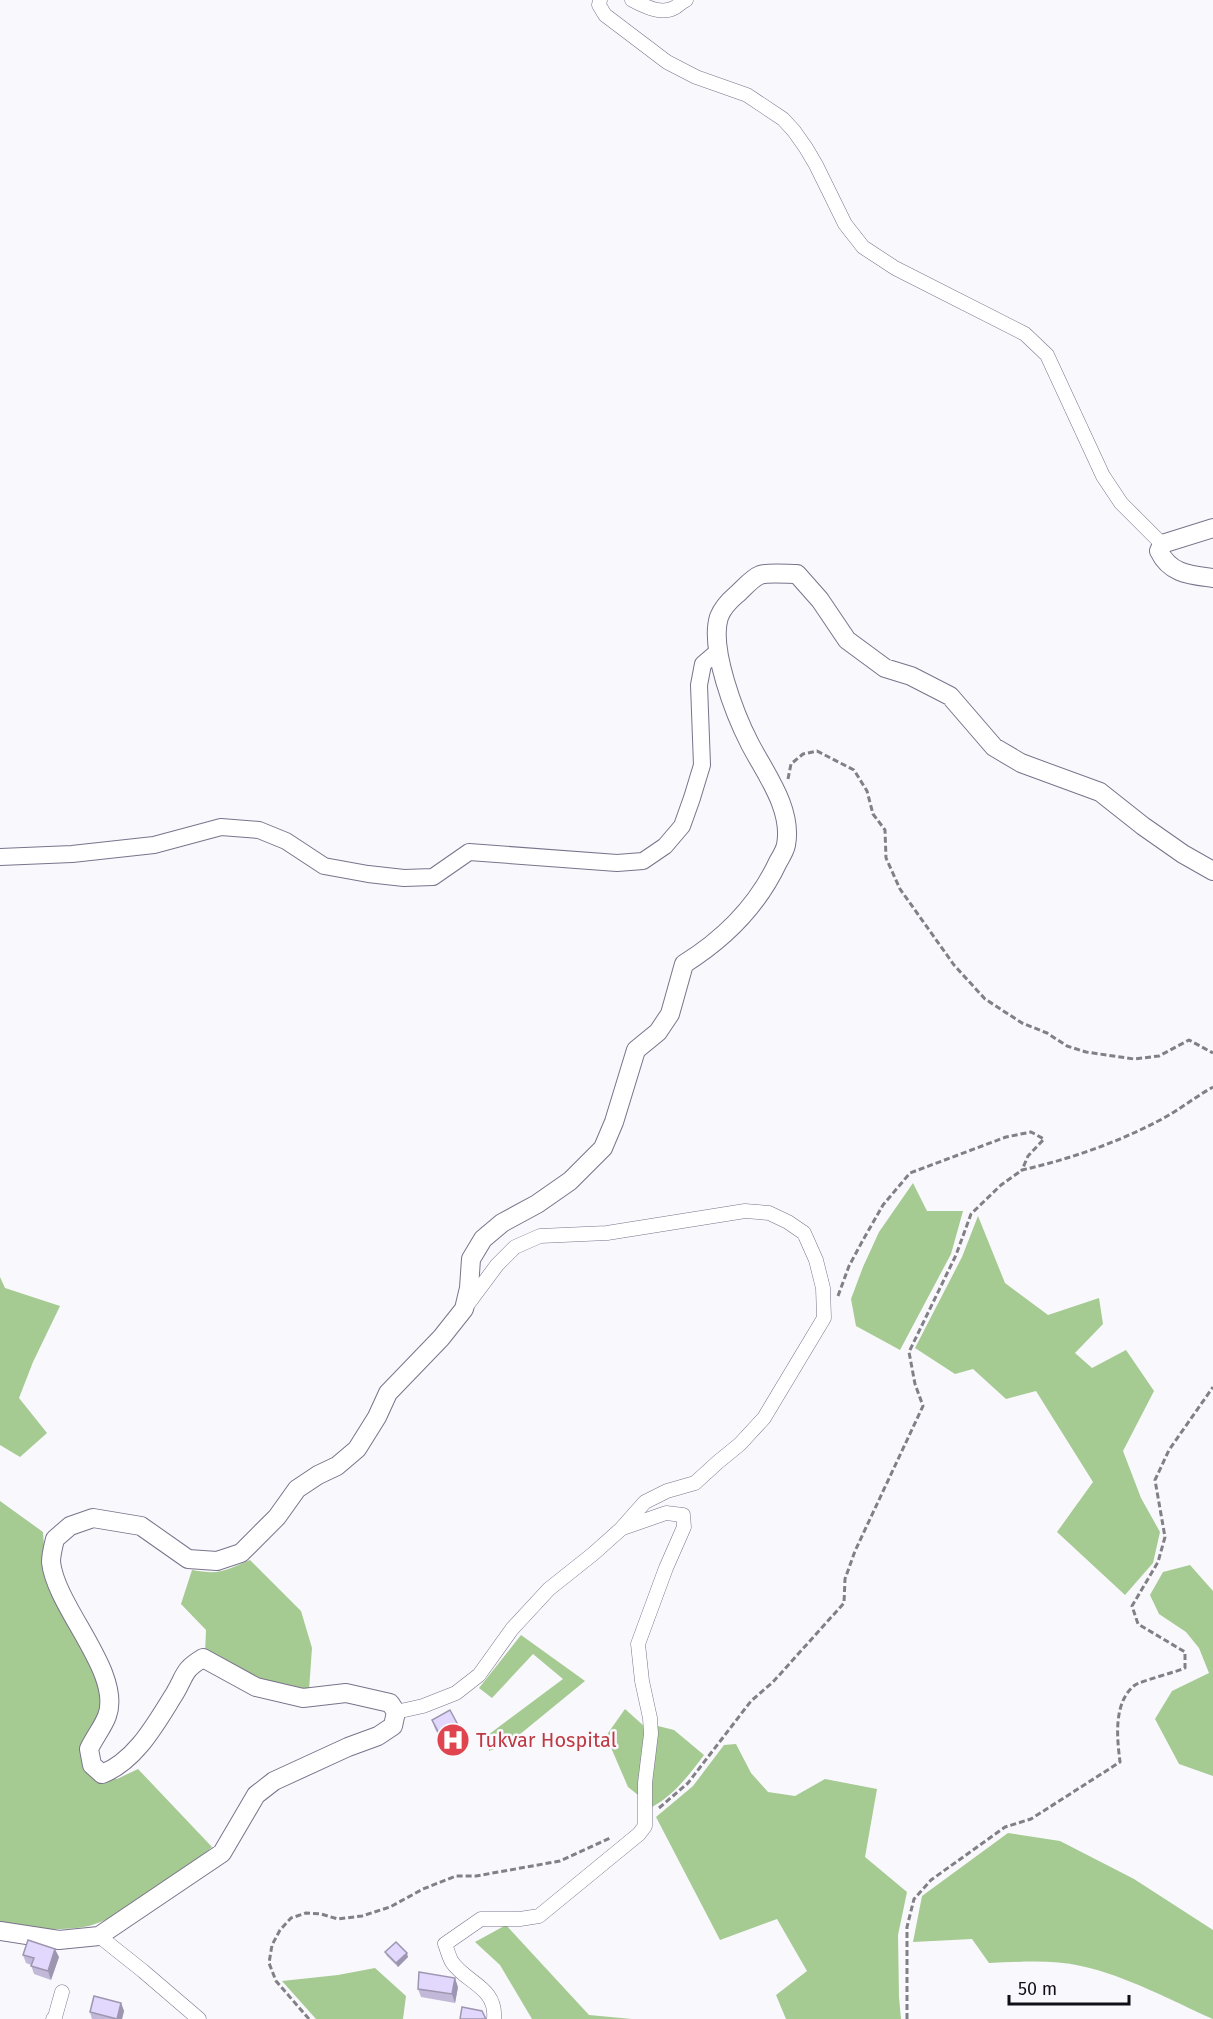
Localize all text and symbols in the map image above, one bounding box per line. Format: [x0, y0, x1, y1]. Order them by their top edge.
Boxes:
hospital icon: Tukvar Hospital [435, 1722, 471, 1758]
place label: Tukvar Hospital [476, 1728, 617, 1752]
scale bar [1009, 1968, 1129, 2006]
text: 50 m [1018, 1978, 1057, 2000]

